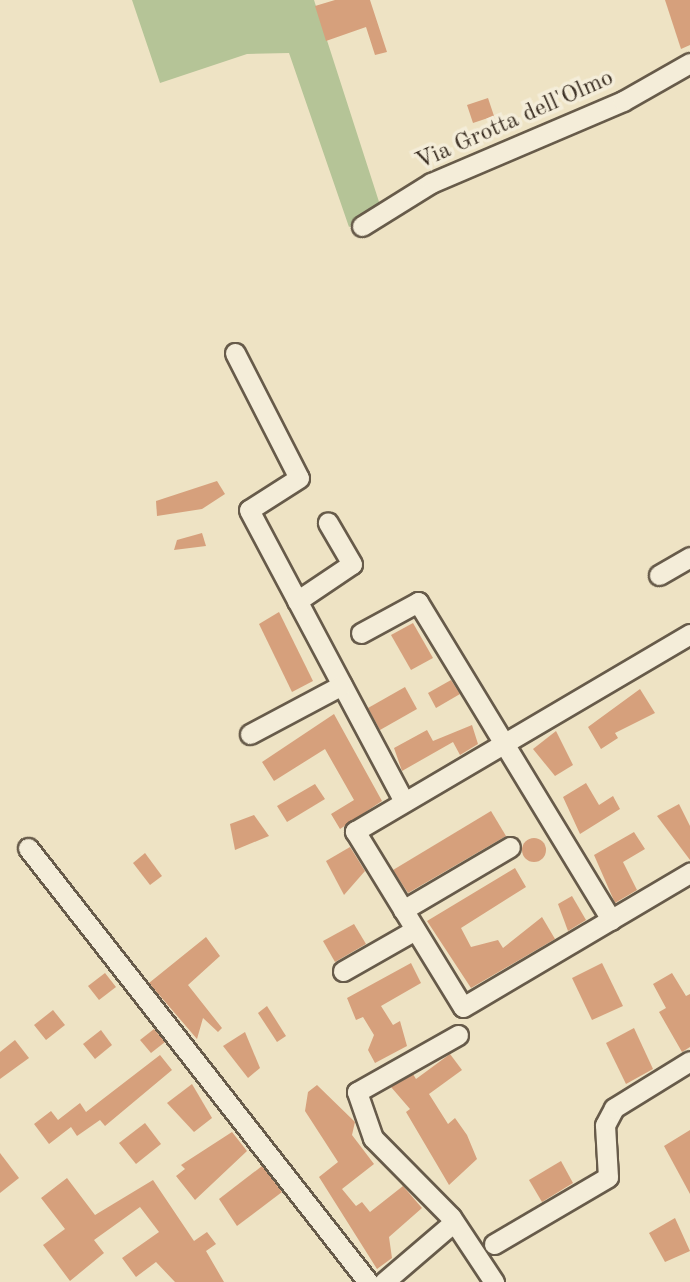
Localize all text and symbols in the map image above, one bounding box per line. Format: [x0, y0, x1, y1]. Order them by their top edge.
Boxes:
street label: Via Grotta dell'Olmo [412, 64, 618, 178]

